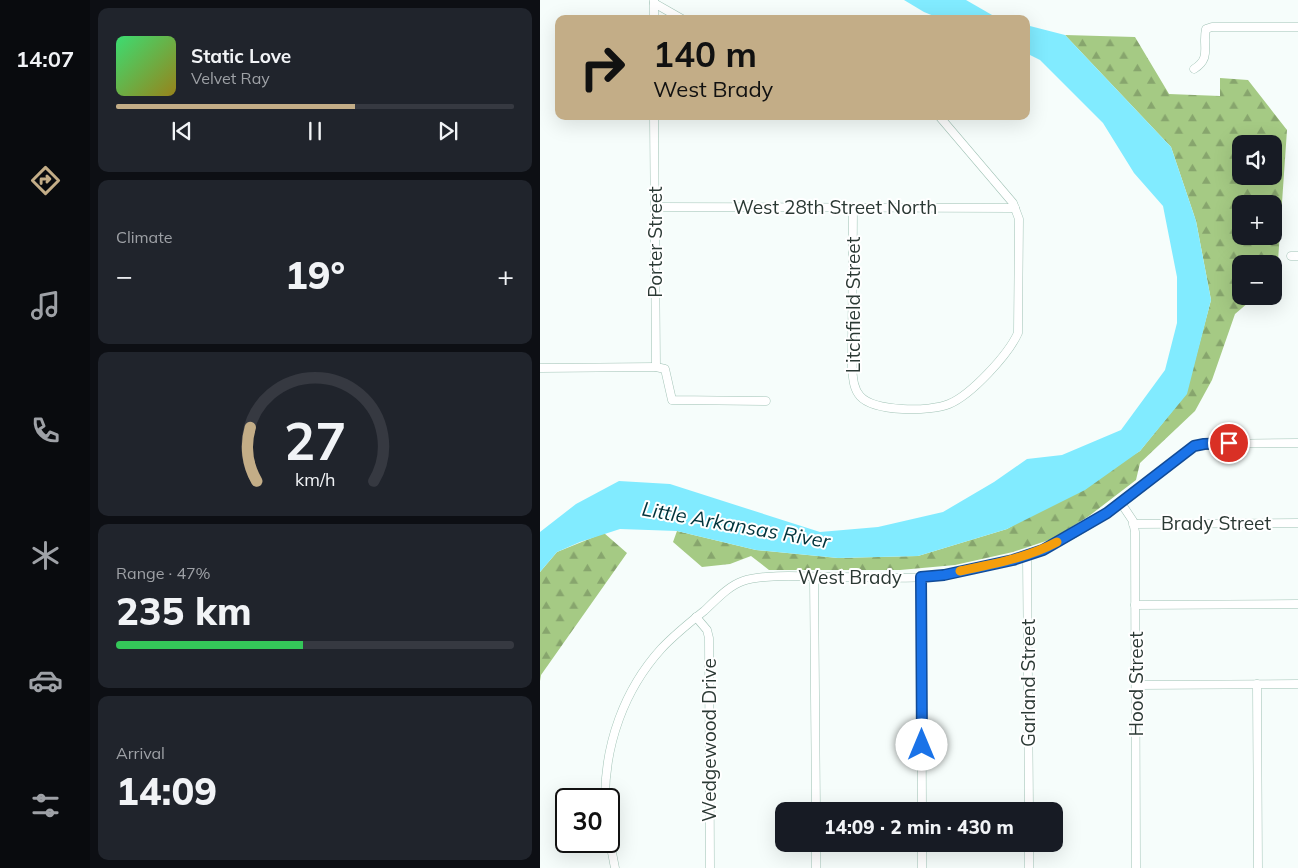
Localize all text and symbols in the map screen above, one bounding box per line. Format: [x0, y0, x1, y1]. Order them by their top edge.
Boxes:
text: 140 m [653, 32, 757, 76]
icon: right [570, 35, 635, 100]
text: Static Love [191, 44, 291, 68]
text: 14:07 [16, 45, 74, 73]
text: Velvet Ray [191, 68, 270, 88]
text: West Brady [653, 75, 773, 103]
icon: previous [168, 117, 196, 145]
icon: pause [301, 117, 329, 145]
icon: next [434, 117, 462, 145]
map controls [1232, 135, 1282, 305]
button: sound [1232, 135, 1282, 185]
icon: directions [28, 163, 63, 198]
street label: Porter Street [643, 186, 667, 298]
street label: West 28th Street North [733, 195, 937, 219]
button: + [1232, 195, 1282, 245]
text: Climate [116, 227, 172, 247]
street label: Litchfield Street [841, 236, 865, 373]
text: 19° [285, 251, 345, 299]
button: − [1232, 255, 1282, 305]
text: − [116, 258, 133, 293]
text: + [497, 258, 514, 293]
icon: music [28, 288, 63, 323]
text: 27 [284, 408, 346, 473]
icon: phone [28, 413, 63, 448]
pin [1208, 422, 1250, 464]
icon: arrive [1215, 429, 1243, 457]
text: km/h [295, 468, 335, 490]
water label: Little Arkansas River [640, 496, 833, 553]
street label: Brady Street [1161, 511, 1271, 535]
icon: climate [28, 538, 63, 573]
text: Range · 47% [116, 563, 211, 583]
street label: West Brady [798, 565, 902, 589]
text: 235 km [116, 587, 252, 635]
street label: Garland Street [1016, 619, 1040, 747]
street label: Hood Street [1124, 631, 1148, 737]
street label: Wedgewood Drive [697, 658, 721, 822]
icon: car [28, 663, 63, 698]
position arrow [895, 718, 947, 770]
text: Arrival [116, 743, 165, 763]
text: 14:09 [116, 767, 217, 815]
icon: filters [28, 788, 63, 823]
speed limit sign: 30 [555, 788, 620, 853]
text: 14:09 · 2 min · 430 m [824, 815, 1014, 839]

